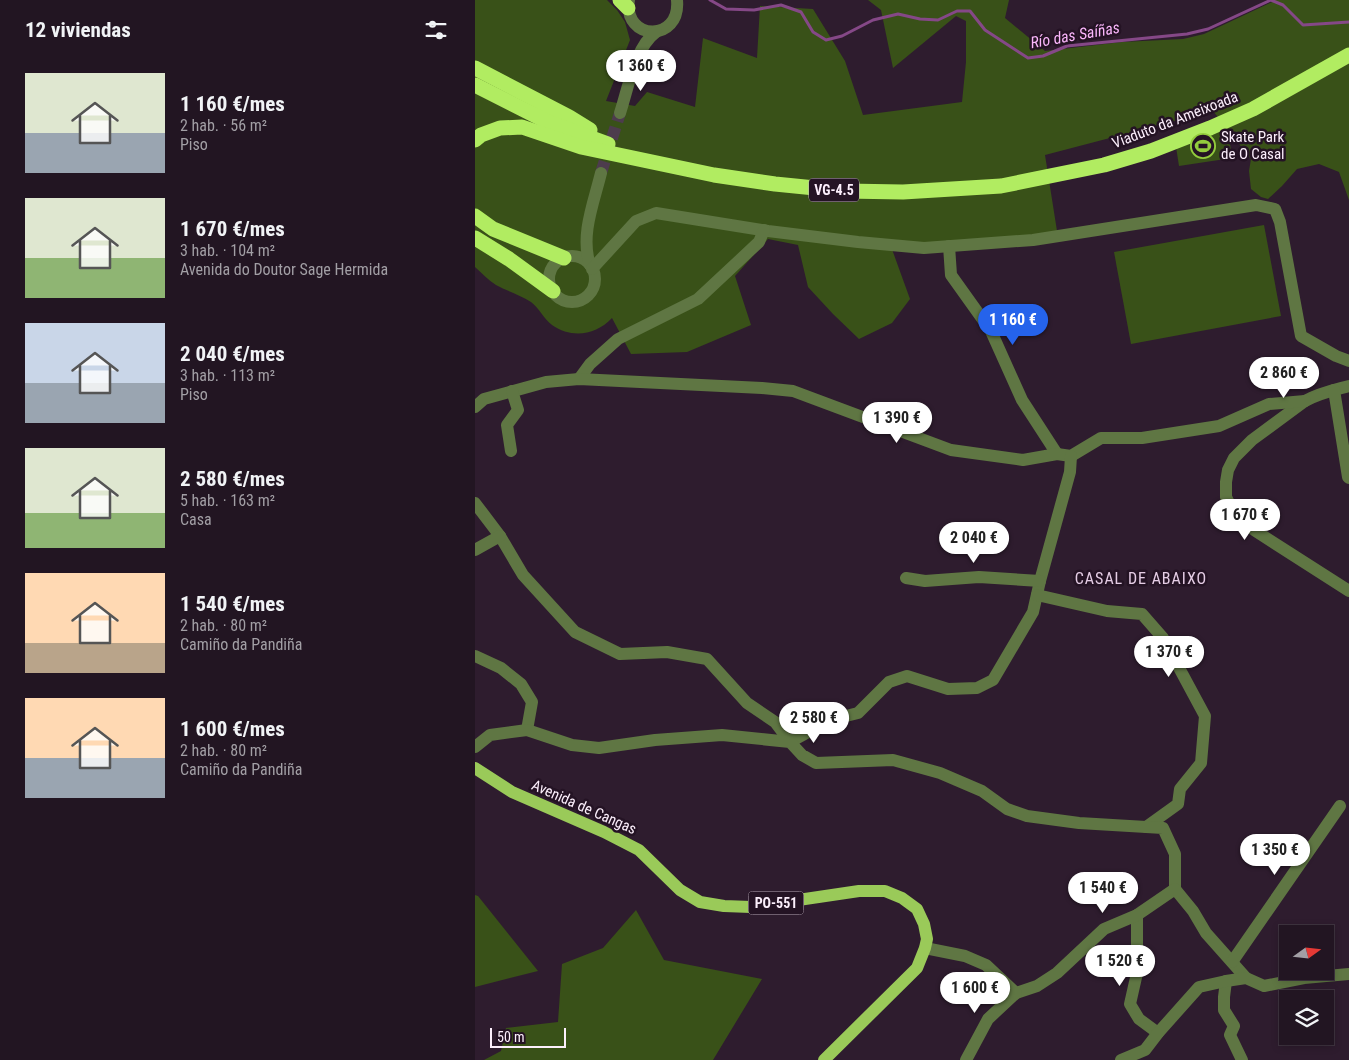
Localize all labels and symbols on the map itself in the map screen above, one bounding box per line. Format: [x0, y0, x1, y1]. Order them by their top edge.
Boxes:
water label: Río das Saíñas [1029, 18, 1121, 52]
pin: 1 360 € [595, 49, 687, 92]
street label: Viaduto da Ameixoada [1110, 88, 1240, 152]
place label: Skate Park de O Casal [1221, 128, 1285, 163]
sports icon: Skate Park de O Casal [1190, 133, 1216, 159]
road number: VG-4.5 [809, 178, 859, 202]
pin: 1 160 € [967, 304, 1059, 346]
pin: 2 860 € [1238, 356, 1330, 399]
pin: 1 390 € [851, 402, 943, 444]
pin: 1 670 € [1199, 498, 1291, 541]
pin: 2 040 € [928, 522, 1020, 564]
district label: CASAL DE ABAIXO [1075, 569, 1207, 588]
pin: 1 370 € [1123, 636, 1215, 678]
pin: 2 580 € [768, 702, 860, 744]
street label: Avenida de Cangas [529, 776, 639, 838]
pin: 1 350 € [1229, 834, 1321, 876]
pin: 1 540 € [1057, 872, 1149, 914]
road number: PO-551 [749, 891, 803, 914]
north arrow [1279, 925, 1334, 980]
pin: 1 520 € [1074, 944, 1166, 987]
pin: 1 600 € [929, 972, 1021, 1014]
scale bar [490, 1025, 566, 1048]

